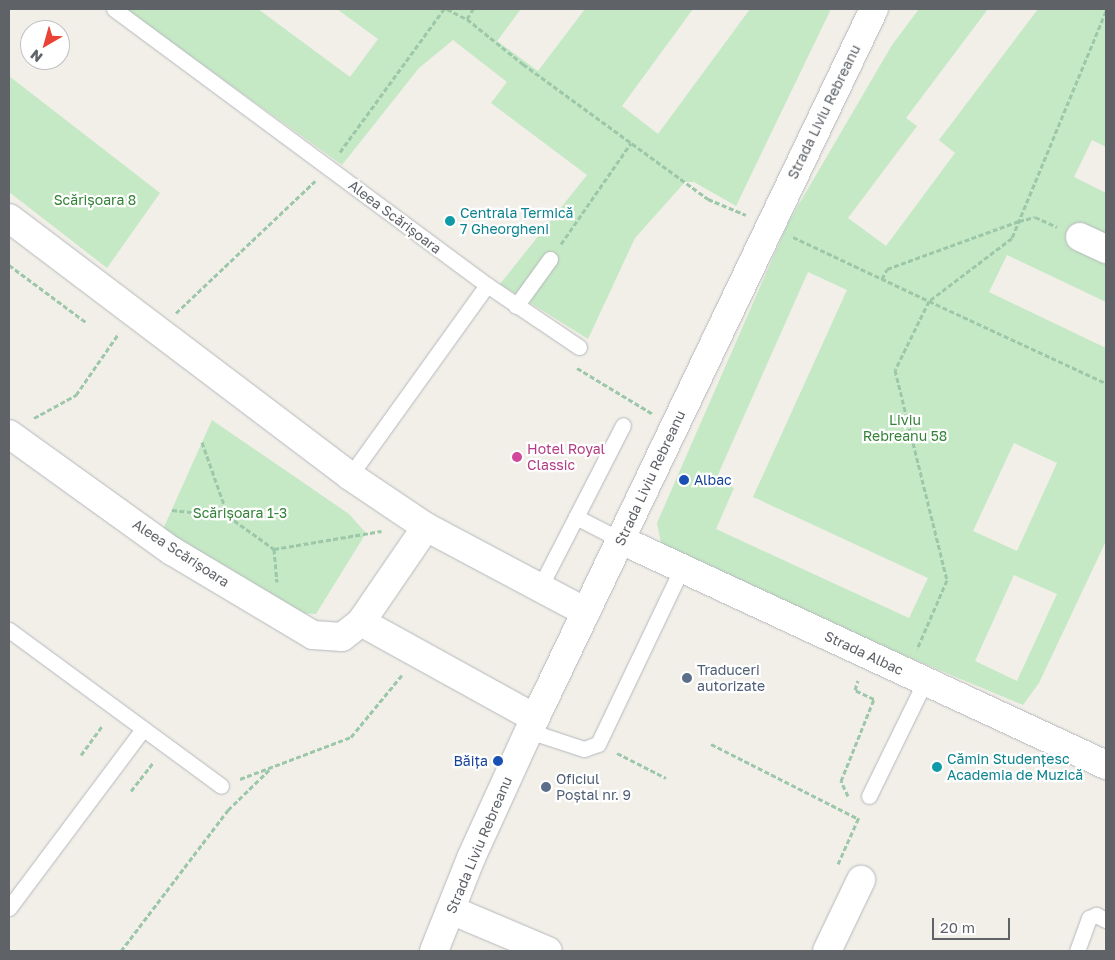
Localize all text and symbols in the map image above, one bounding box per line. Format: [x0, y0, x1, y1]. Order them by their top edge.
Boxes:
north arrow [20, 20, 70, 70]
street label: Strada Liviu Rebreanu [784, 42, 864, 182]
text: N [27, 46, 46, 66]
street label: Aleea Scărișoara [345, 177, 445, 257]
park label: Scărișoara 8 [54, 192, 136, 208]
place label: Centrala Termică 7 Gheorgheni [460, 205, 574, 238]
marker: Centrala Termică 7 Gheorgheni [444, 215, 456, 227]
street label: Strada Liviu Rebreanu [611, 408, 689, 548]
park label: Liviu Rebreanu 58 [863, 412, 947, 444]
place label: Hotel Royal Classic [527, 441, 605, 474]
marker: Hotel Royal Classic [511, 451, 523, 463]
place label: Albac [694, 472, 732, 488]
marker: Albac [678, 474, 690, 486]
park label: Scărișoara 1-3 [193, 505, 287, 521]
street label: Aleea Scărișoara [130, 516, 232, 590]
street label: Strada Albac [822, 627, 906, 679]
place label: Traduceri autorizate [697, 662, 765, 694]
marker: Traduceri autorizate [681, 672, 693, 684]
place label: Cămin Studențesc Academia de Muzică [947, 751, 1083, 784]
place label: Băița [453, 753, 488, 769]
marker: Băița [492, 755, 504, 767]
marker: Cămin Studențesc Academia de Muzică [931, 761, 943, 773]
place label: Oficiul Poștal nr. 9 [556, 771, 631, 804]
street label: Strada Liviu Rebreanu [442, 774, 516, 916]
marker: Oficiul Poștal nr. 9 [540, 781, 552, 793]
scale bar [935, 908, 1012, 940]
text: 20 m [940, 918, 975, 936]

